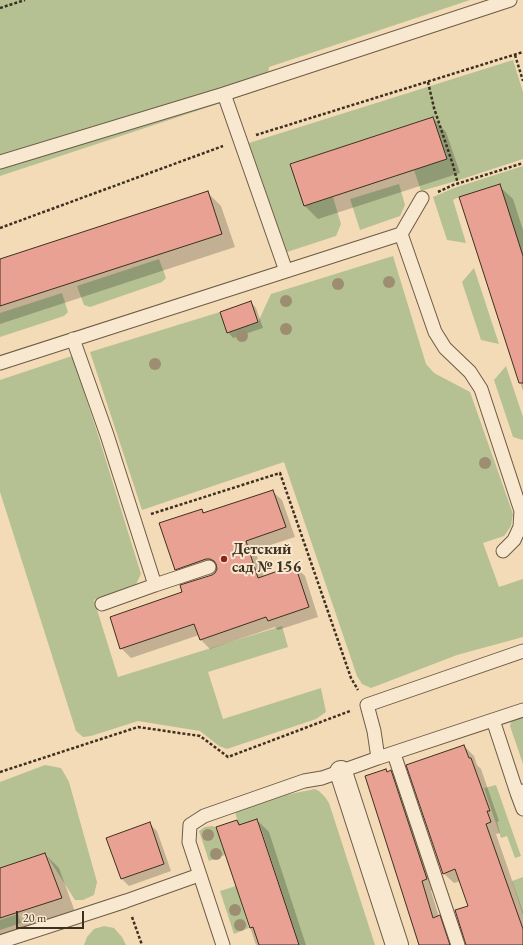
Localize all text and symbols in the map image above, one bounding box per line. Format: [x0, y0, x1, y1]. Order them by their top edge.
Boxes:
place label: Детский сад № 156 [232, 540, 301, 578]
marker: Детский сад № 156 [219, 554, 229, 564]
scale bar [18, 903, 86, 929]
text: 20 m [23, 910, 46, 926]

